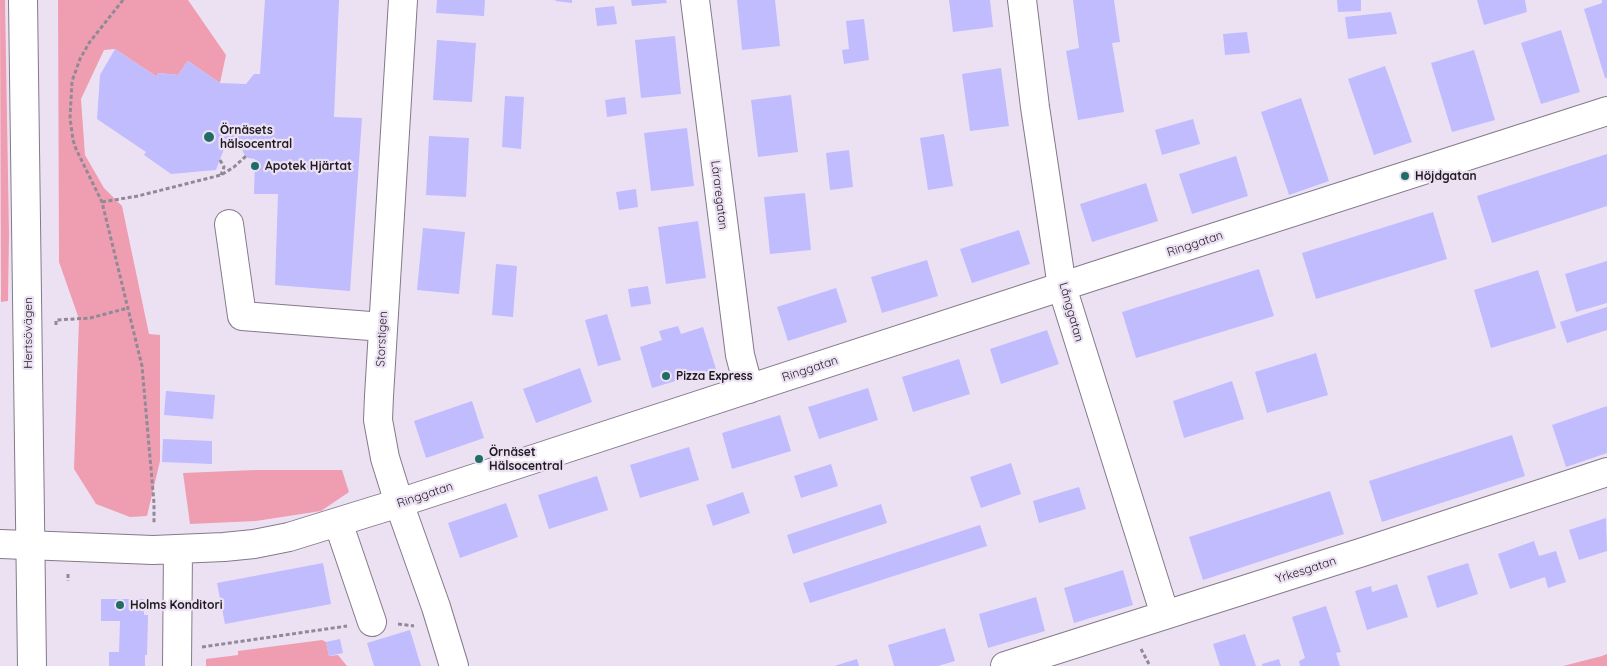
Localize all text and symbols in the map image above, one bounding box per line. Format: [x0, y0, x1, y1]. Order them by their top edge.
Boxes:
place label: Örnäsets hälsocentral [220, 123, 292, 151]
marker: Örnäsets hälsocentral [202, 130, 216, 144]
place label: Apotek Hjärtat [265, 159, 352, 173]
marker: Apotek Hjärtat [249, 160, 261, 172]
street label: Läraregatan [708, 160, 730, 230]
place label: Höjdgatan [1415, 169, 1477, 183]
marker: Höjdgatan [1399, 170, 1411, 182]
street label: Ringgatan [1165, 228, 1225, 260]
street label: Långgatan [1056, 281, 1086, 343]
street label: Hertsövägen [21, 297, 35, 369]
street label: Storstigen [373, 311, 391, 367]
street label: Ringgatan [780, 353, 840, 385]
place label: Pizza Express [676, 369, 752, 383]
marker: Pizza Express [660, 370, 672, 382]
place label: Örnäset Hälsocentral [489, 445, 563, 473]
marker: Örnäset Hälsocentral [473, 453, 485, 465]
street label: Ringgatan [395, 479, 455, 511]
street label: Yrkesgatan [1274, 553, 1338, 587]
place label: Holms Konditori [130, 598, 223, 612]
marker: Holms Konditori [114, 599, 126, 611]

